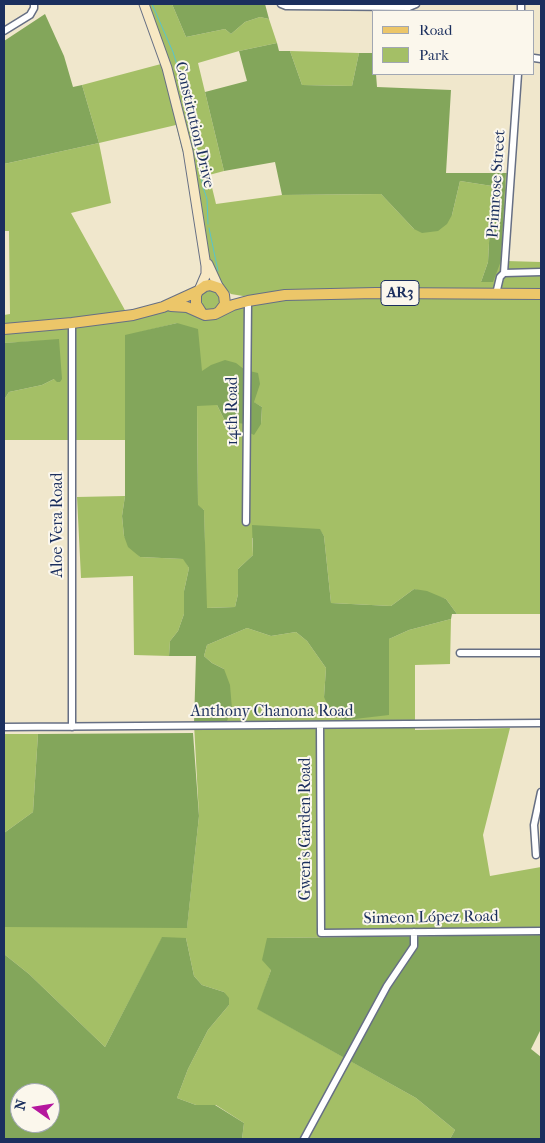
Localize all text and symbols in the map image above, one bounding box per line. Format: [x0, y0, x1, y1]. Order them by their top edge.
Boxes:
legend [372, 10, 535, 75]
text: Road [419, 21, 452, 39]
text: Park [419, 46, 449, 64]
street label: Constitution Drive [170, 60, 218, 190]
street label: Primrose Street [484, 129, 510, 239]
road number: AR3 [381, 280, 419, 306]
street label: 14th Road [223, 377, 243, 445]
street label: Aloe Vera Road [48, 473, 68, 577]
street label: Anthony Chanona Road [190, 702, 354, 722]
street label: Gwen's Garden Road [296, 758, 316, 900]
street label: Simeon López Road [363, 907, 499, 929]
north arrow [10, 1083, 60, 1133]
text: N [11, 1098, 30, 1112]

